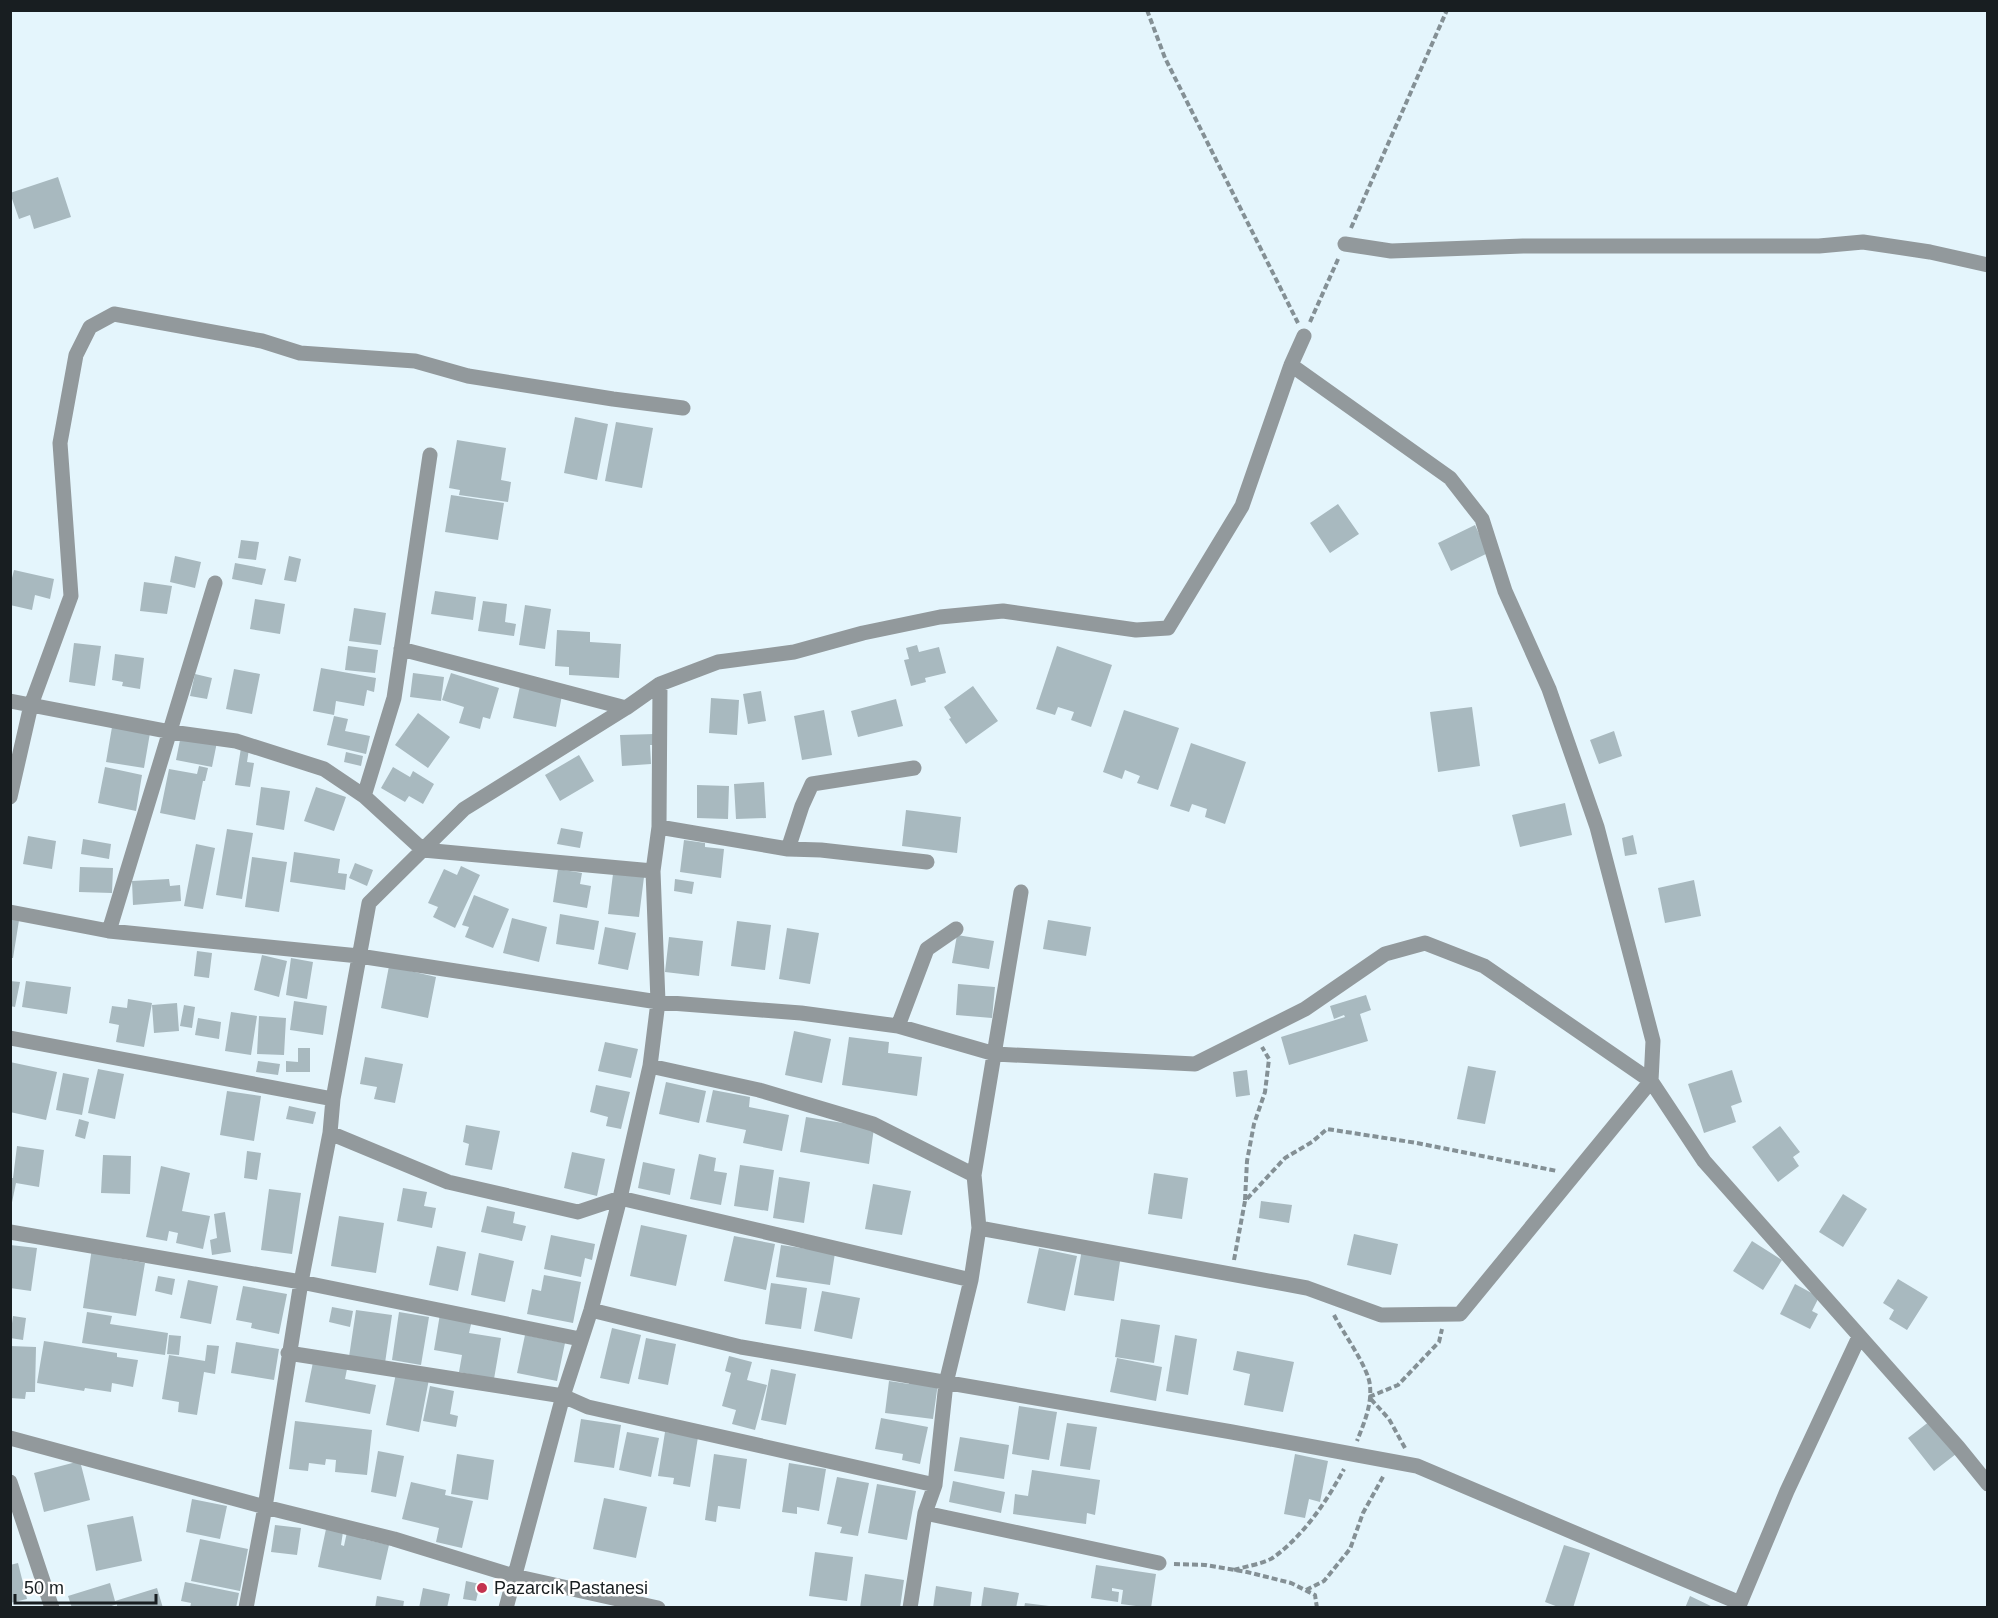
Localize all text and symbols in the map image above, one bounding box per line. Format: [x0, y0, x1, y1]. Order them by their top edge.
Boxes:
scale bar [15, 1567, 156, 1605]
text: 50 m [24, 1578, 64, 1598]
place label: Pazarcık Pastanesi [494, 1578, 648, 1598]
marker: Pazarcık Pastanesi [475, 1581, 489, 1595]

